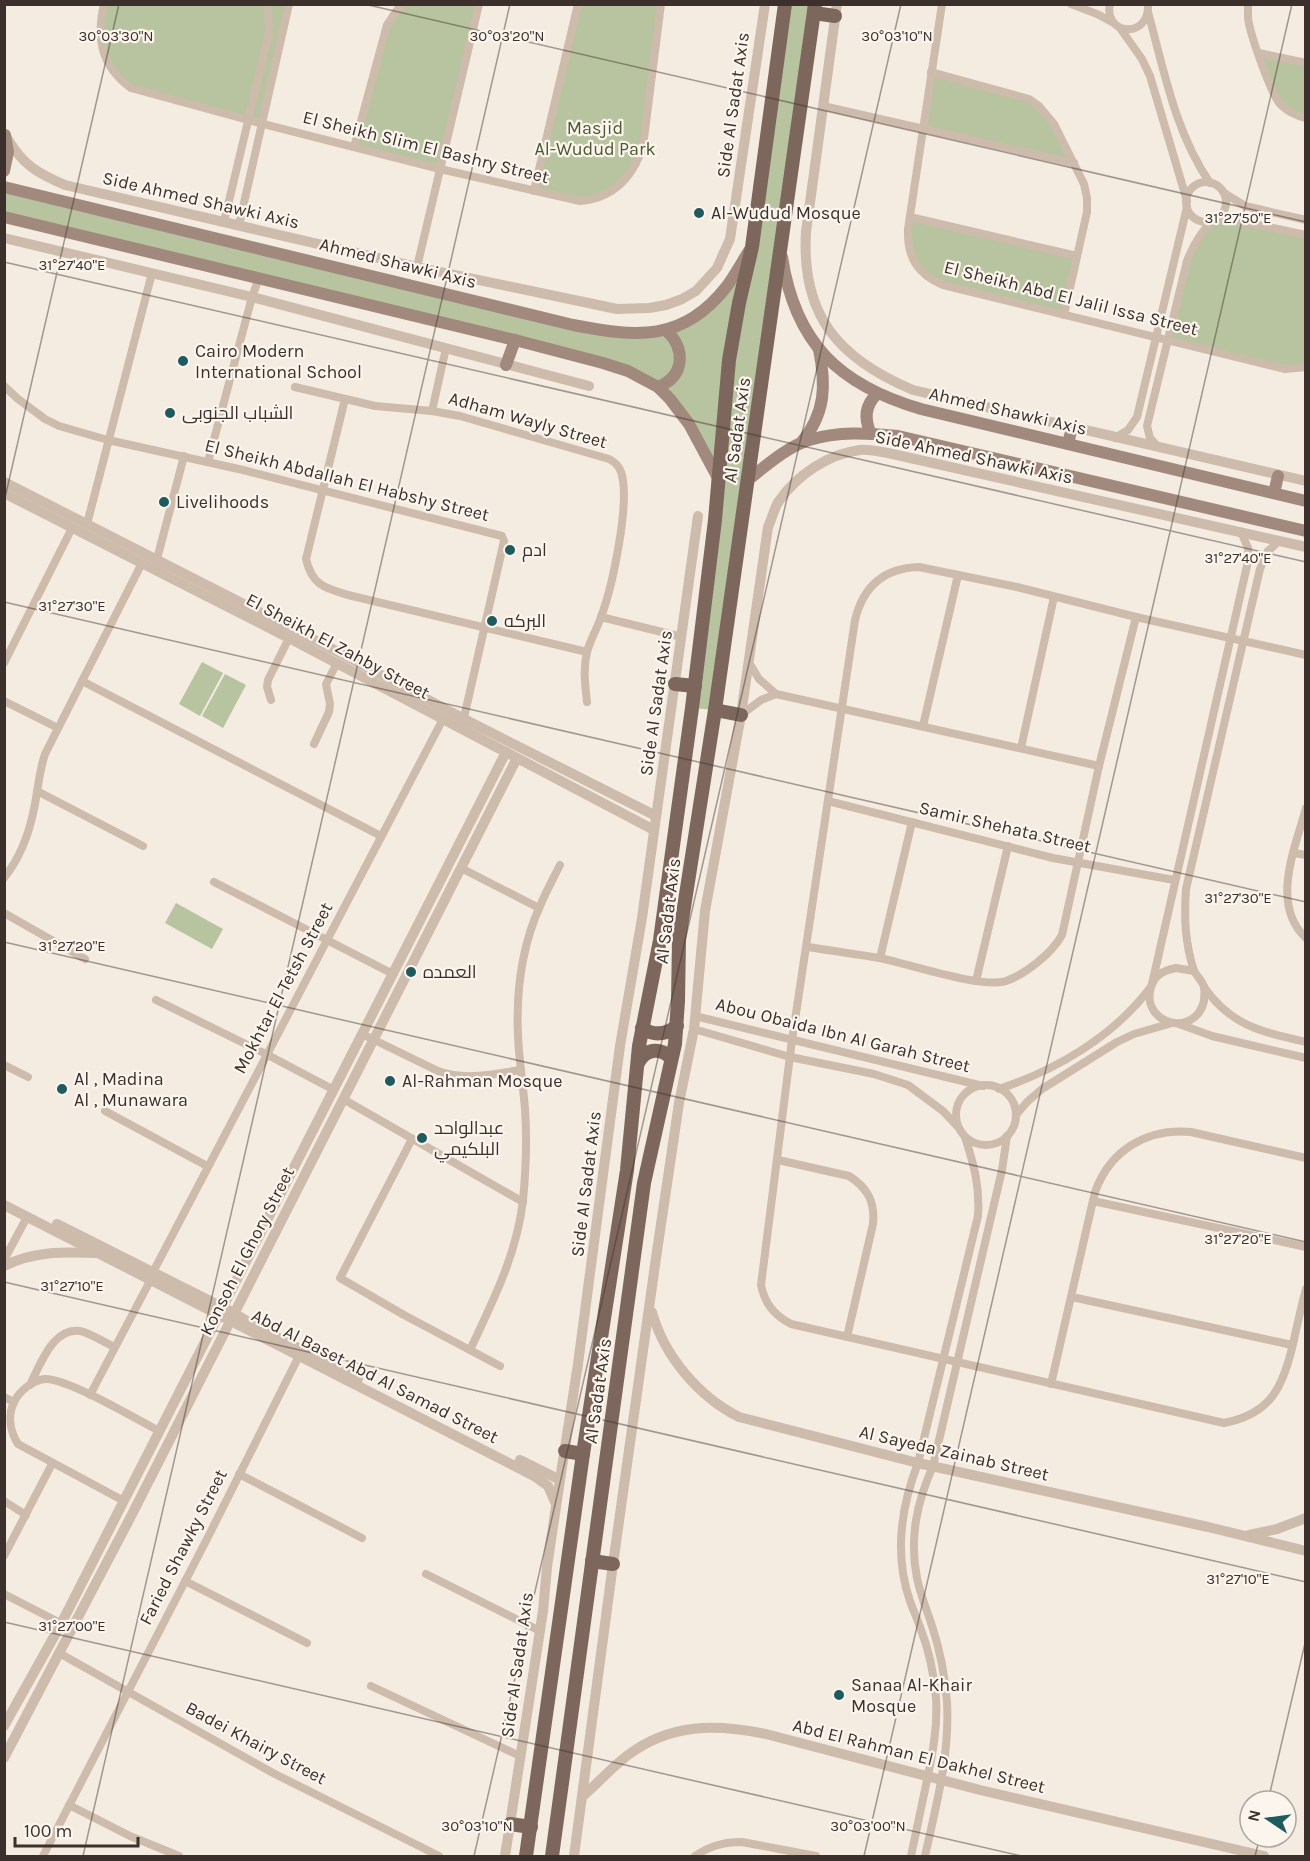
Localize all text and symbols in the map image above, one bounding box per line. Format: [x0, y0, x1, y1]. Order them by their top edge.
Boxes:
text: 30°03'30"N [78, 27, 154, 45]
text: 30°03'20"N [469, 27, 545, 45]
text: 30°03'10"N [861, 27, 933, 45]
street label: Side Al Sadat Axis [712, 31, 754, 179]
street label: El Sheikh Slim El Bashry Street [301, 106, 552, 188]
park label: Masjid Al-Wudud Park [534, 117, 656, 160]
street label: Side Ahmed Shawki Axis [100, 167, 302, 233]
place label: Al-Wudud Mosque [711, 202, 861, 224]
marker: Al-Wudud Mosque [692, 206, 706, 220]
text: 31°27'50"E [1204, 209, 1272, 227]
street label: Ahmed Shawki Axis [317, 233, 479, 293]
text: 31°27'40"E [39, 256, 105, 274]
street label: El Sheikh Abd El Jalil Issa Street [942, 256, 1200, 340]
place label: Cairo Modern International School [195, 340, 362, 383]
marker: Cairo Modern International School [176, 354, 190, 368]
street label: Al Sadat Axis [719, 376, 755, 484]
street label: Ahmed Shawki Axis [927, 382, 1089, 440]
street label: Adham Wayly Street [446, 387, 610, 453]
place label: الشباب الجنوبى [182, 402, 293, 424]
marker: الشباب الجنوبى [163, 406, 177, 420]
street label: Side Ahmed Shawki Axis [873, 425, 1075, 489]
street label: El Sheikh Abdallah El Habshy Street [203, 434, 492, 526]
place label: Livelihoods [176, 491, 269, 513]
marker: Livelihoods [157, 495, 171, 509]
place label: ادم [522, 539, 547, 562]
marker: ادم [503, 543, 517, 557]
text: 31°27'40"E [1205, 549, 1271, 567]
street label: El Sheikh El Zahby Street [242, 588, 434, 704]
text: 31°27'30"E [38, 597, 106, 615]
place label: البركه [504, 610, 546, 632]
marker: البركه [485, 614, 499, 628]
street label: Side Al Sadat Axis [635, 629, 677, 777]
street label: Samir Shehata Street [917, 796, 1093, 858]
street label: Al Sadat Axis [651, 857, 685, 965]
text: 31°27'30"E [1204, 889, 1272, 907]
street label: Mokhtar El Tetsh Street [229, 898, 338, 1077]
text: 31°27'20"E [38, 937, 106, 955]
place label: العمده [423, 961, 477, 983]
marker: العمده [404, 965, 418, 979]
street label: Abou Obaida Ibn Al Garah Street [714, 993, 973, 1077]
place label: Al , Madina Al , Munawara [74, 1068, 188, 1111]
place label: Al-Rahman Mosque [402, 1070, 563, 1092]
marker: Al-Rahman Mosque [383, 1074, 397, 1088]
marker: Al , Madina Al , Munawara [55, 1082, 69, 1096]
street label: Side Al Sadat Axis [566, 1110, 606, 1258]
place label: عبدالواحد البلكيمي [434, 1117, 504, 1163]
marker: عبدالواحد البلكيمي [415, 1131, 429, 1145]
street label: Konsoh El Ghory Street [195, 1163, 299, 1339]
text: 31°27'20"E [1204, 1230, 1272, 1248]
text: 31°27'10"E [40, 1277, 104, 1295]
street label: Abd Al Baset Abd Al Samad Street [248, 1304, 502, 1448]
street label: Al Sadat Axis [580, 1337, 616, 1445]
street label: Al Sayeda Zainab Street [857, 1420, 1051, 1486]
street label: Faried Shawky Street [134, 1465, 232, 1628]
text: 31°27'10"E [1206, 1570, 1270, 1588]
street label: Side Al Sadat Axis [496, 1591, 538, 1739]
text: 31°27'00"E [38, 1617, 106, 1635]
place label: Sanaa Al-Khair Mosque [851, 1674, 972, 1717]
marker: Sanaa Al-Khair Mosque [832, 1688, 846, 1702]
street label: Badei Khairy Street [182, 1697, 330, 1790]
street label: Abd El Rahman El Dakhel Street [791, 1714, 1048, 1798]
north arrow [1238, 1789, 1298, 1849]
text: N [1243, 1808, 1264, 1823]
scale bar [15, 1810, 138, 1848]
text: 30°03'10"N [441, 1817, 513, 1835]
text: 30°03'00"N [830, 1817, 906, 1835]
text: 100 m [24, 1820, 72, 1842]

